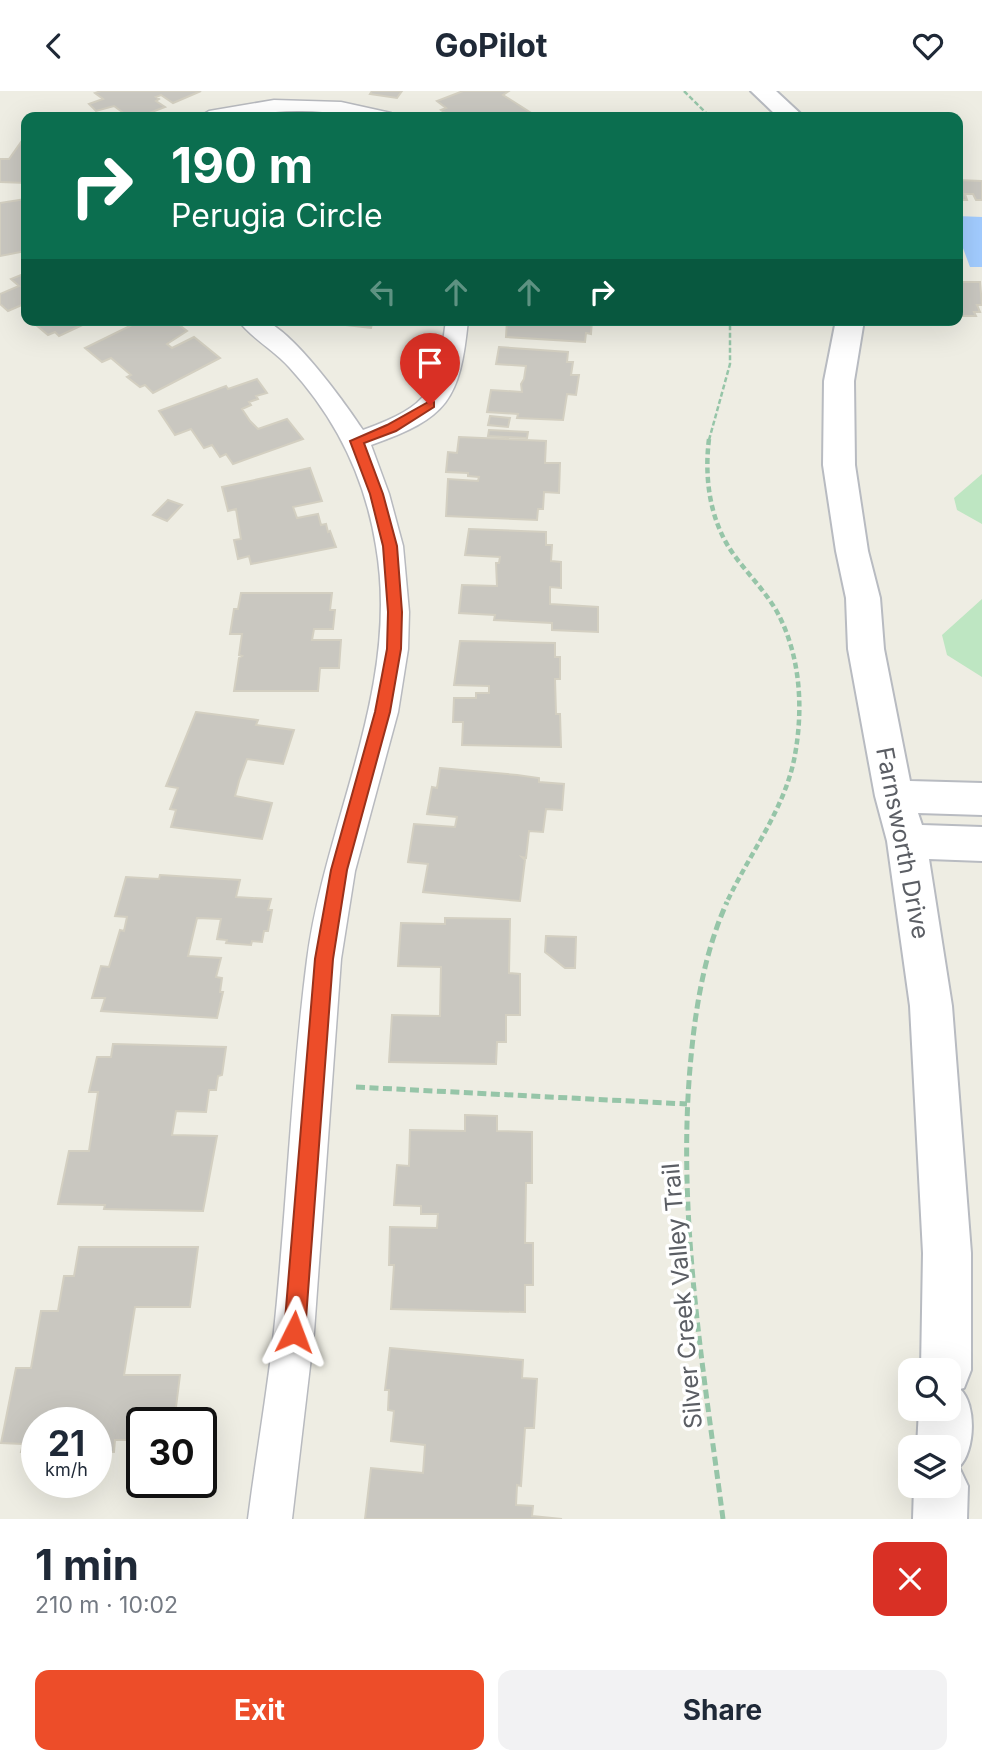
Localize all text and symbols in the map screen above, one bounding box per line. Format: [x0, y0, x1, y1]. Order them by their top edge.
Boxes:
text: GoPilot [434, 26, 548, 65]
icon: back [35, 27, 73, 65]
icon: heart [909, 27, 947, 65]
text: 190 m [171, 136, 313, 195]
icon: right [56, 140, 147, 231]
text: Perugia Circle [171, 196, 383, 235]
icon: left [364, 273, 402, 311]
icon: ahead [437, 273, 475, 311]
icon: ahead [510, 273, 548, 311]
icon: right [583, 273, 621, 311]
pin [400, 333, 460, 405]
icon: arrive [411, 344, 449, 382]
street label: Farnsworth Drive [870, 745, 936, 941]
street label: Silver Creek Valley Trail [656, 1162, 708, 1430]
position arrow [257, 1295, 331, 1369]
map controls [898, 1358, 961, 1498]
button: search [898, 1358, 961, 1421]
speed limit sign: 30 [126, 1407, 217, 1498]
text: 21 [48, 1422, 85, 1464]
button: layers [898, 1435, 961, 1498]
text: km/h [45, 1459, 88, 1480]
text: 1 min [35, 1539, 139, 1590]
button: close [873, 1542, 947, 1616]
text: 210 m · 10:02 [35, 1591, 178, 1619]
button: Exit [35, 1670, 484, 1750]
button: Share [498, 1670, 947, 1750]

